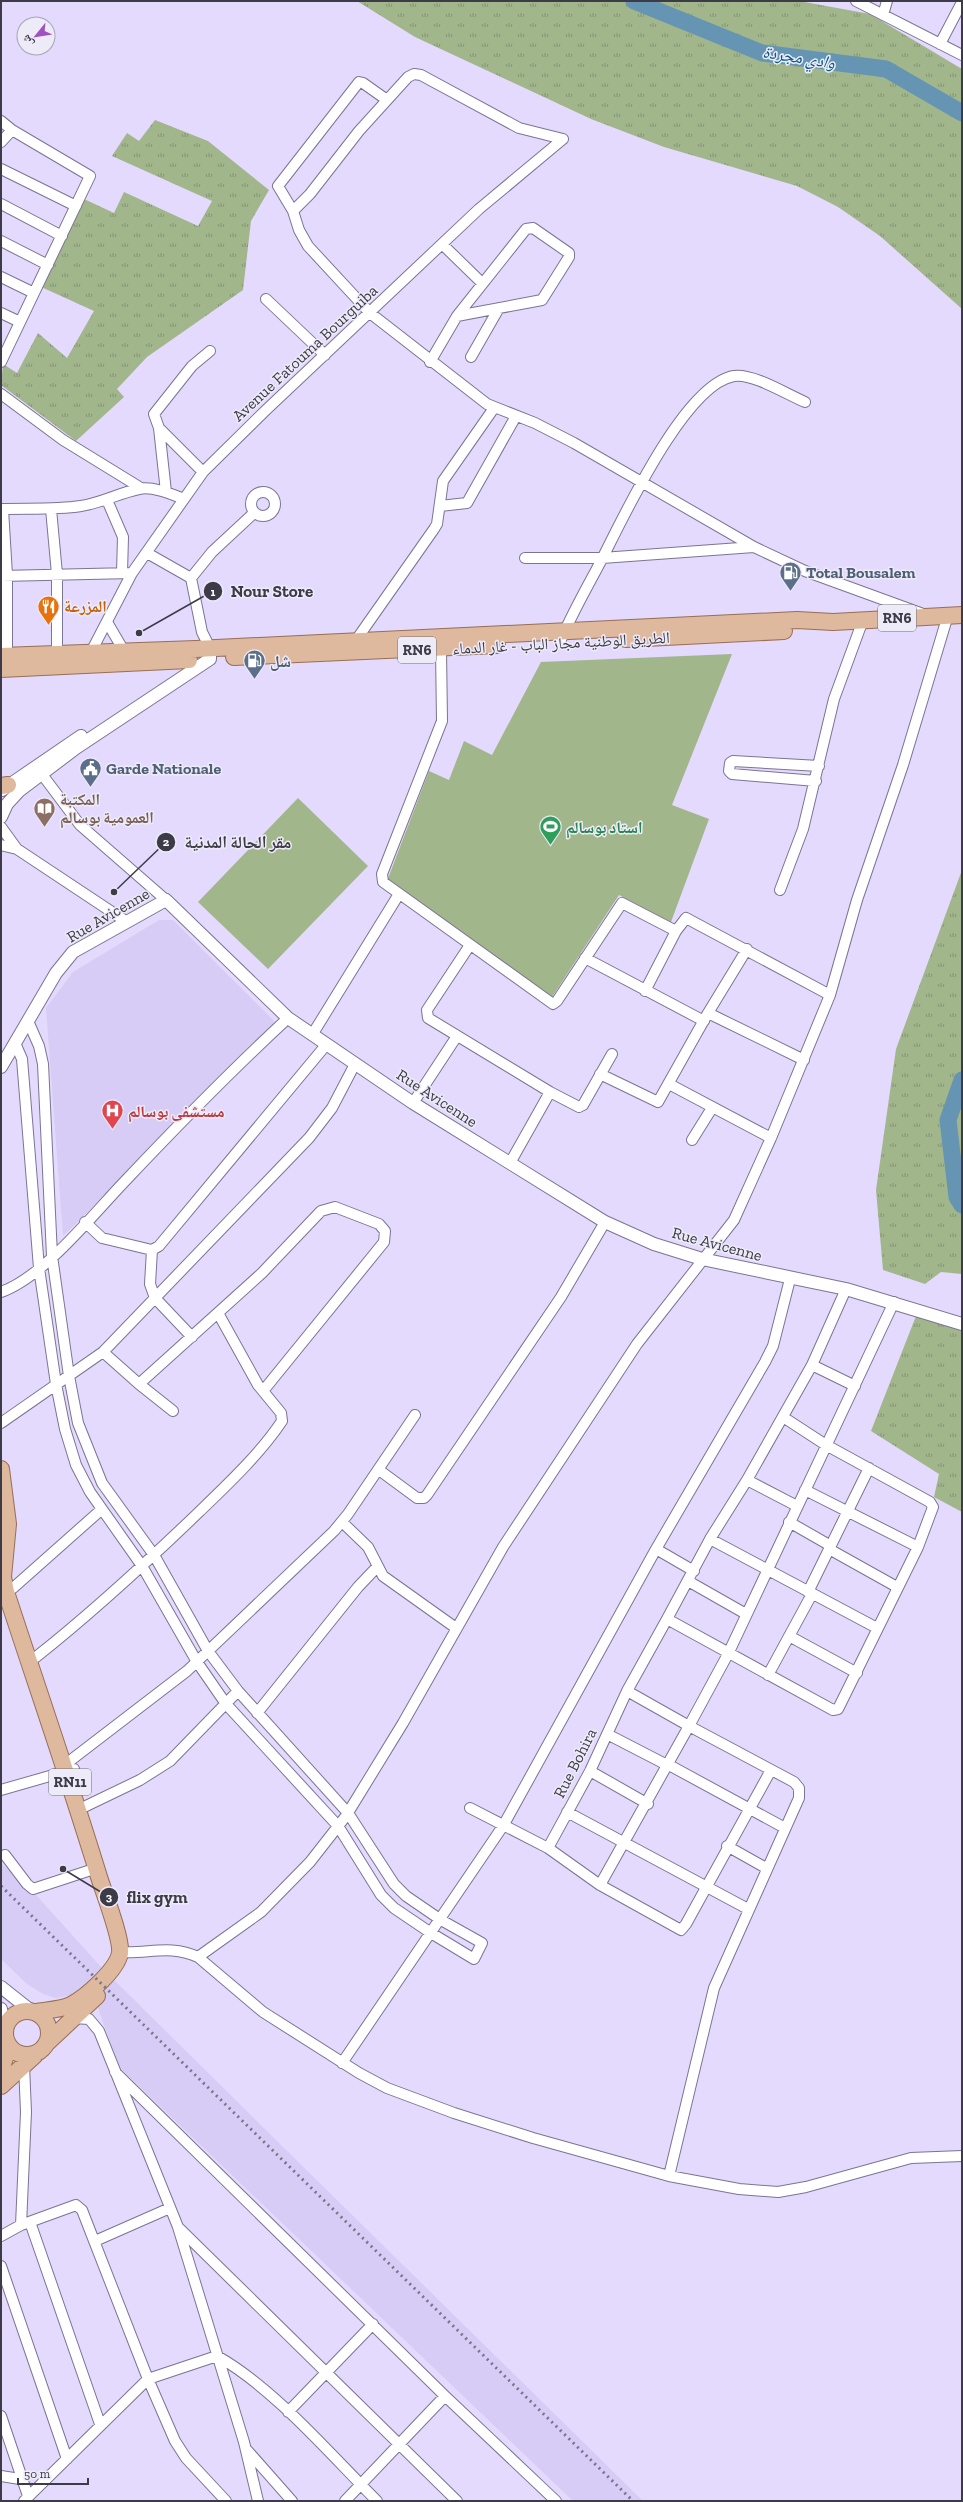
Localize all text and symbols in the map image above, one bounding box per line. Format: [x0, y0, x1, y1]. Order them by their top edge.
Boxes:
north arrow [16, 16, 56, 56]
text: ش [19, 32, 37, 49]
water label: وادي مجردة [761, 41, 837, 77]
street label: Avenue Fatouma Bourguiba [229, 281, 382, 425]
fuel station icon: Total Bousalem [778, 559, 804, 592]
place label: Total Bousalem [806, 563, 916, 582]
callout: Nour Store [203, 577, 322, 606]
text: Nour Store [231, 581, 313, 601]
text: 1 [211, 585, 216, 599]
restaurant icon: المزرعة [36, 593, 62, 626]
place label: المزرعة [64, 597, 107, 616]
road number: RN6 [878, 605, 916, 631]
street label: الطريق الوطنية مجاز الباب - غار الدماء [452, 628, 670, 659]
road number: RN6 [398, 637, 436, 663]
fuel station icon: شل [242, 648, 268, 681]
place label: شل [270, 652, 291, 671]
public building icon: Garde Nationale [78, 755, 104, 788]
place label: Garde Nationale [106, 759, 221, 778]
place label: المكتبة العمومية بوسالم [60, 790, 154, 829]
library icon: المكتبة العمومية بوسالم [31, 795, 57, 828]
sports icon: استاد بوسالم [537, 814, 563, 847]
place label: استاد بوسالم [566, 818, 642, 839]
callout: مقر الحالة المدنية [156, 828, 299, 857]
text: مقر الحالة المدنية [185, 832, 291, 852]
text: 2 [163, 835, 170, 849]
street label: Rue Avicenne [63, 884, 153, 946]
street label: Rue Avicenne [393, 1065, 481, 1131]
hospital icon: مستشفى بوسالم [100, 1098, 126, 1131]
place label: مستشفى بوسالم [128, 1102, 225, 1123]
street label: Rue Avicenne [670, 1223, 764, 1265]
street label: Rue Bohira [549, 1725, 601, 1801]
road number: RN11 [49, 1769, 91, 1795]
callout: flix gym [99, 1883, 196, 1912]
text: flix gym [126, 1887, 188, 1907]
text: 3 [106, 1890, 113, 1904]
scale bar [18, 2460, 88, 2486]
text: 50 m [24, 2467, 51, 2481]

